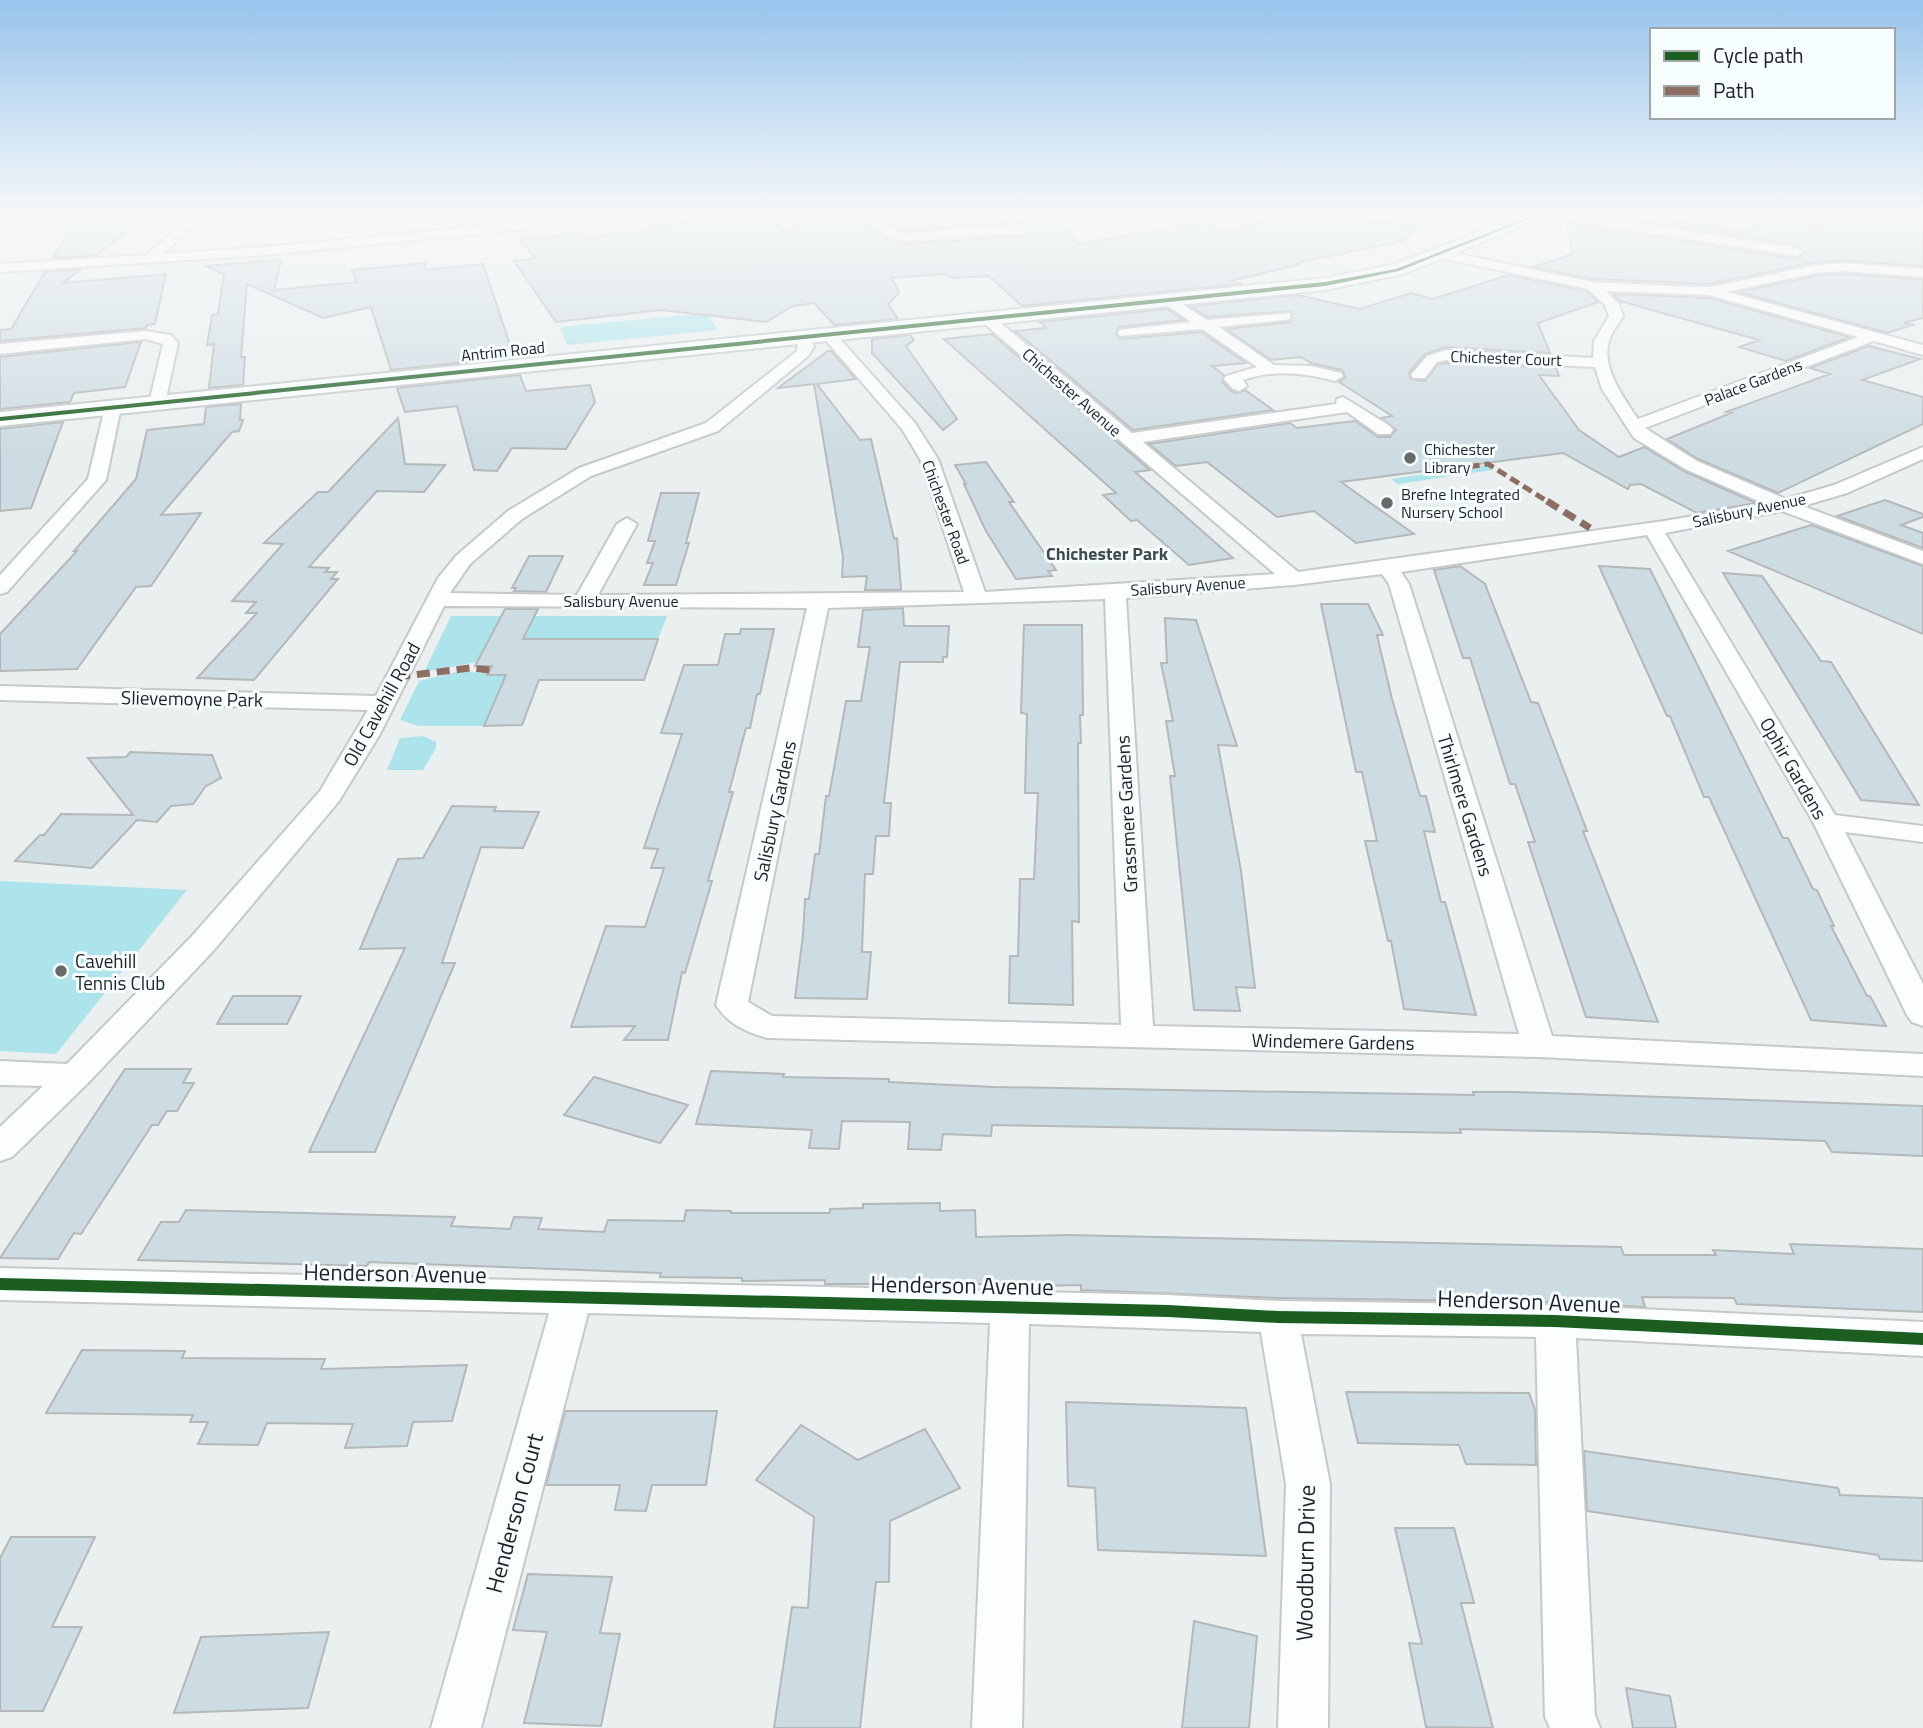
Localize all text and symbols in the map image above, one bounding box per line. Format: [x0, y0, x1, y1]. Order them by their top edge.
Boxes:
legend [1650, 28, 1895, 119]
text: Cycle path [1713, 39, 1804, 71]
text: Path [1713, 74, 1755, 106]
street label: Antrim Road [460, 335, 546, 367]
street label: Chichester Avenue [1017, 342, 1127, 442]
street label: Chichester Court [1450, 344, 1562, 372]
street label: Palace Gardens [1700, 352, 1806, 412]
place label: Chichester Library [1424, 437, 1496, 479]
marker: Chichester Library [1402, 450, 1418, 466]
street label: Chichester Road [916, 457, 976, 567]
place label: Brefne Integrated Nursery School [1401, 482, 1520, 524]
street label: Salisbury Avenue [1690, 486, 1808, 534]
marker: Brefne Integrated Nursery School [1379, 495, 1395, 511]
district label: Chichester Park [1046, 540, 1169, 567]
street label: Salisbury Avenue [1130, 570, 1246, 602]
street label: Salisbury Avenue [563, 589, 679, 613]
street label: Old Cavehill Road [335, 637, 427, 771]
street label: Slievemoyne Park [121, 682, 263, 714]
street label: Ophir Gardens [1753, 711, 1835, 825]
street label: Thirlmere Gardens [1431, 730, 1501, 880]
street label: Grassmere Gardens [1107, 735, 1145, 893]
street label: Salisbury Gardens [745, 738, 803, 884]
place label: Cavehill Tennis Club [75, 946, 165, 997]
marker: Cavehill Tennis Club [53, 963, 69, 979]
street label: Windemere Gardens [1251, 1025, 1415, 1057]
street label: Henderson Avenue [303, 1254, 487, 1292]
street label: Henderson Avenue [870, 1266, 1054, 1304]
street label: Henderson Avenue [1437, 1280, 1621, 1322]
street label: Henderson Court [476, 1429, 552, 1597]
street label: Woodburn Drive [1286, 1485, 1324, 1641]

